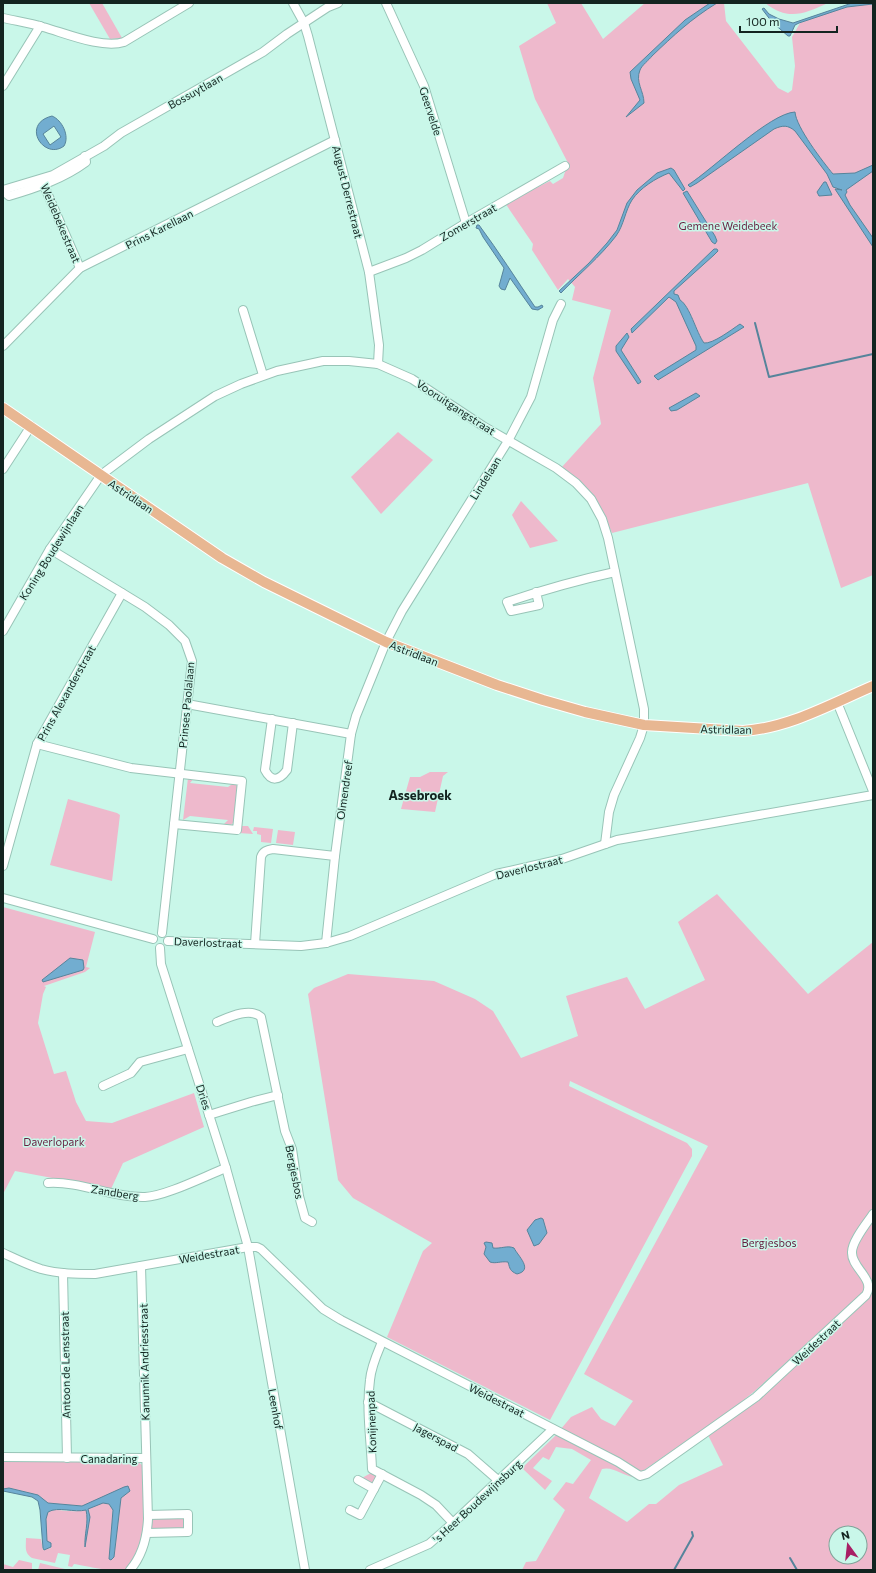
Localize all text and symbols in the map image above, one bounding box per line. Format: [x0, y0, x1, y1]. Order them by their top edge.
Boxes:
scale bar [740, 8, 837, 34]
text: 100 m [746, 14, 780, 28]
street label: Bossuytlaan [165, 71, 225, 111]
street label: Geervelde [417, 85, 445, 137]
street label: August Derrestraat [330, 144, 366, 240]
street label: Weidebekestraat [38, 181, 84, 265]
street label: Zomerstraat [437, 200, 499, 243]
street label: Prins Karellaan [123, 206, 195, 252]
park label: Gemene Weidebeek [679, 219, 777, 232]
street label: Vooruitgangstraat [414, 377, 498, 438]
street label: Lindelaan [467, 454, 503, 502]
street label: Astridlaan [106, 476, 156, 516]
street label: Koning Boudewijnlaan [16, 502, 86, 602]
street label: Astridlaan [388, 638, 440, 668]
street label: Prins Alexanderstraat [34, 642, 98, 743]
street label: Prinses Paolalaan [176, 661, 196, 749]
street label: Astridlaan [700, 722, 752, 736]
street label: Olmendreef [333, 759, 355, 821]
district label: Assebroek [388, 787, 452, 803]
street label: Daverlostraat [494, 852, 564, 882]
street label: Daverlostraat [174, 934, 243, 950]
street label: Dries [194, 1083, 214, 1111]
park label: Daverlopark [23, 1135, 85, 1148]
street label: Bergjesbos [283, 1144, 307, 1200]
street label: Zandberg [90, 1182, 140, 1202]
park label: Bergjesbos [742, 1236, 796, 1249]
street label: Weidestraat [178, 1242, 241, 1266]
street label: Kanunnik Andriesstraat [136, 1303, 152, 1421]
street label: Antoon de Lensstraat [58, 1311, 72, 1419]
street label: Weidestraat [789, 1316, 843, 1368]
street label: Weidestraat [467, 1380, 528, 1420]
street label: Leenhof [266, 1388, 286, 1431]
street label: Konijnenpad [363, 1391, 379, 1453]
street label: Jagerspad [411, 1420, 460, 1455]
street label: Canadaring [81, 1452, 138, 1465]
street label: 's Heer Boudewijnsburg [430, 1457, 524, 1545]
north arrow [828, 1525, 868, 1565]
text: N [840, 1528, 851, 1542]

